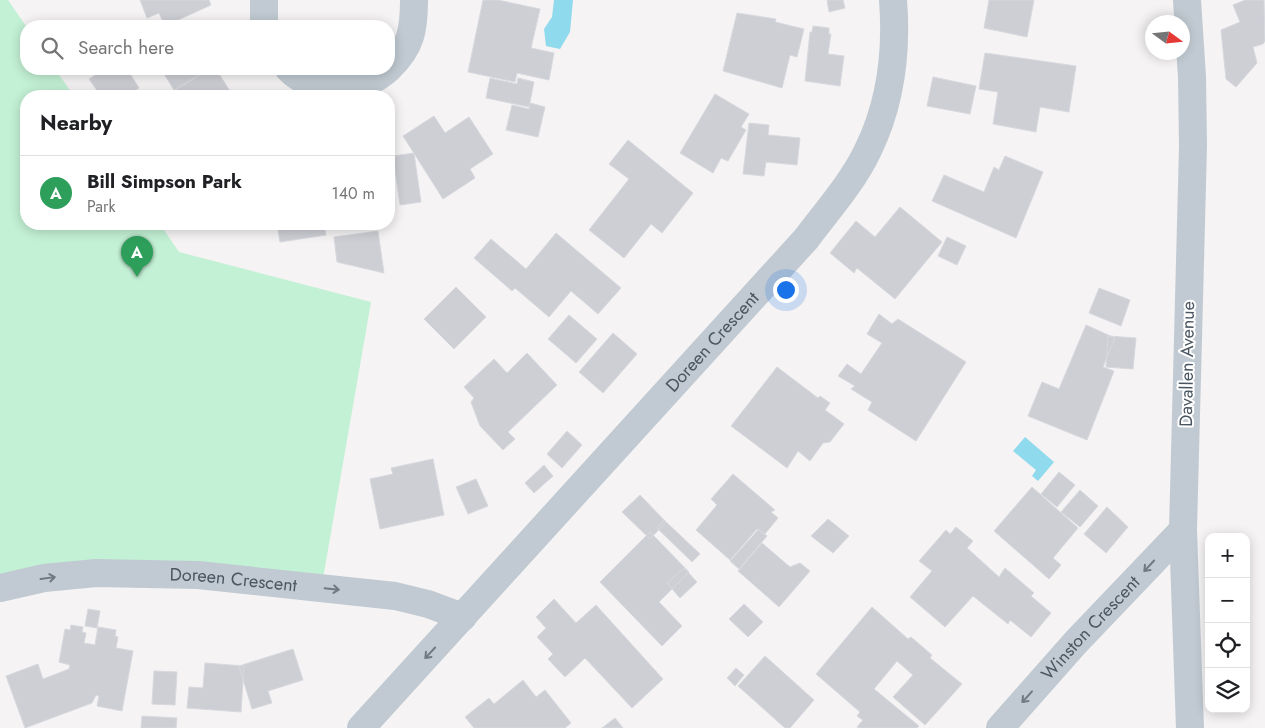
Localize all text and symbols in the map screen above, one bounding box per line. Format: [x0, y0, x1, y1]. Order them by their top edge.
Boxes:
north arrow [1145, 15, 1190, 60]
search box [20, 20, 395, 75]
icon: search [38, 34, 66, 62]
text: Search here [78, 34, 174, 61]
text: Nearby [40, 108, 112, 138]
text: Bill Simpson Park [87, 168, 242, 195]
text: A [50, 182, 62, 205]
text: 140 m [332, 182, 375, 205]
text: Park [87, 195, 116, 218]
pin: A [121, 236, 153, 277]
your location [773, 277, 799, 303]
street label: Doreen Crescent [660, 285, 765, 398]
street label: Davallen Avenue [1173, 301, 1201, 427]
map controls [1205, 533, 1250, 713]
button: + [1205, 533, 1250, 578]
one-way arrow [1143, 559, 1155, 572]
street label: Doreen Crescent [169, 561, 299, 599]
street label: Winston Crescent [1035, 569, 1146, 686]
one-way arrow [39, 573, 55, 583]
button: − [1205, 578, 1250, 623]
one-way arrow [323, 585, 339, 594]
button: locate [1205, 623, 1250, 668]
one-way arrow [424, 647, 436, 660]
button: layers [1205, 668, 1250, 713]
one-way arrow [1021, 691, 1033, 704]

